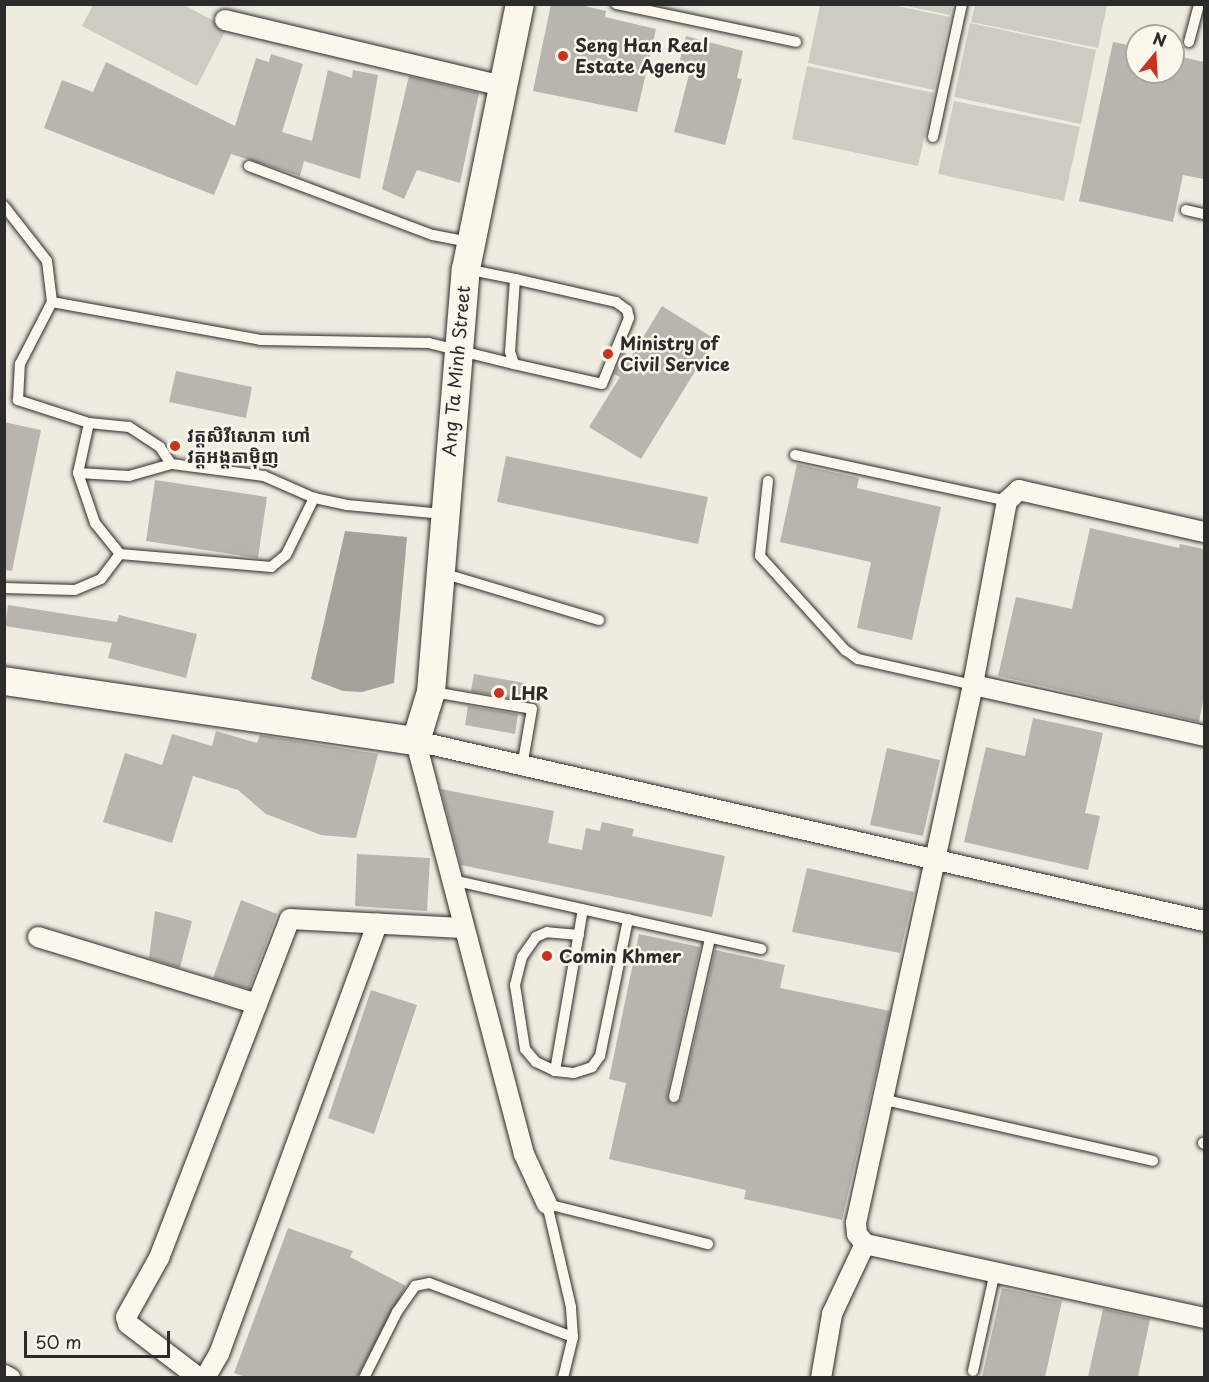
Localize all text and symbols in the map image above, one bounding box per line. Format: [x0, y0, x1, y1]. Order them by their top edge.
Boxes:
north arrow [1125, 24, 1185, 84]
text: N [1150, 25, 1170, 52]
place label: Seng Han Real Estate Agency [575, 35, 707, 78]
marker: Seng Han Real Estate Agency [556, 49, 570, 63]
street label: Ang Ta Minh Street [438, 285, 474, 457]
place label: Ministry of Civil Service [620, 333, 731, 376]
marker: Ministry of Civil Service [601, 347, 615, 361]
place label: វត្តសិរីសោភា ហៅ វត្តអង្តតាម៉ិញ [187, 425, 310, 468]
marker: វត្តសិរីសោភា ហៅ វត្តអង្តតាម៉ិញ [168, 439, 182, 453]
place label: LHR [511, 682, 548, 704]
marker: LHR [492, 686, 506, 700]
place label: Comin Khmer [559, 945, 682, 967]
marker: Comin Khmer [540, 949, 554, 963]
scale bar [27, 1319, 172, 1357]
text: 50 m [35, 1328, 82, 1355]

